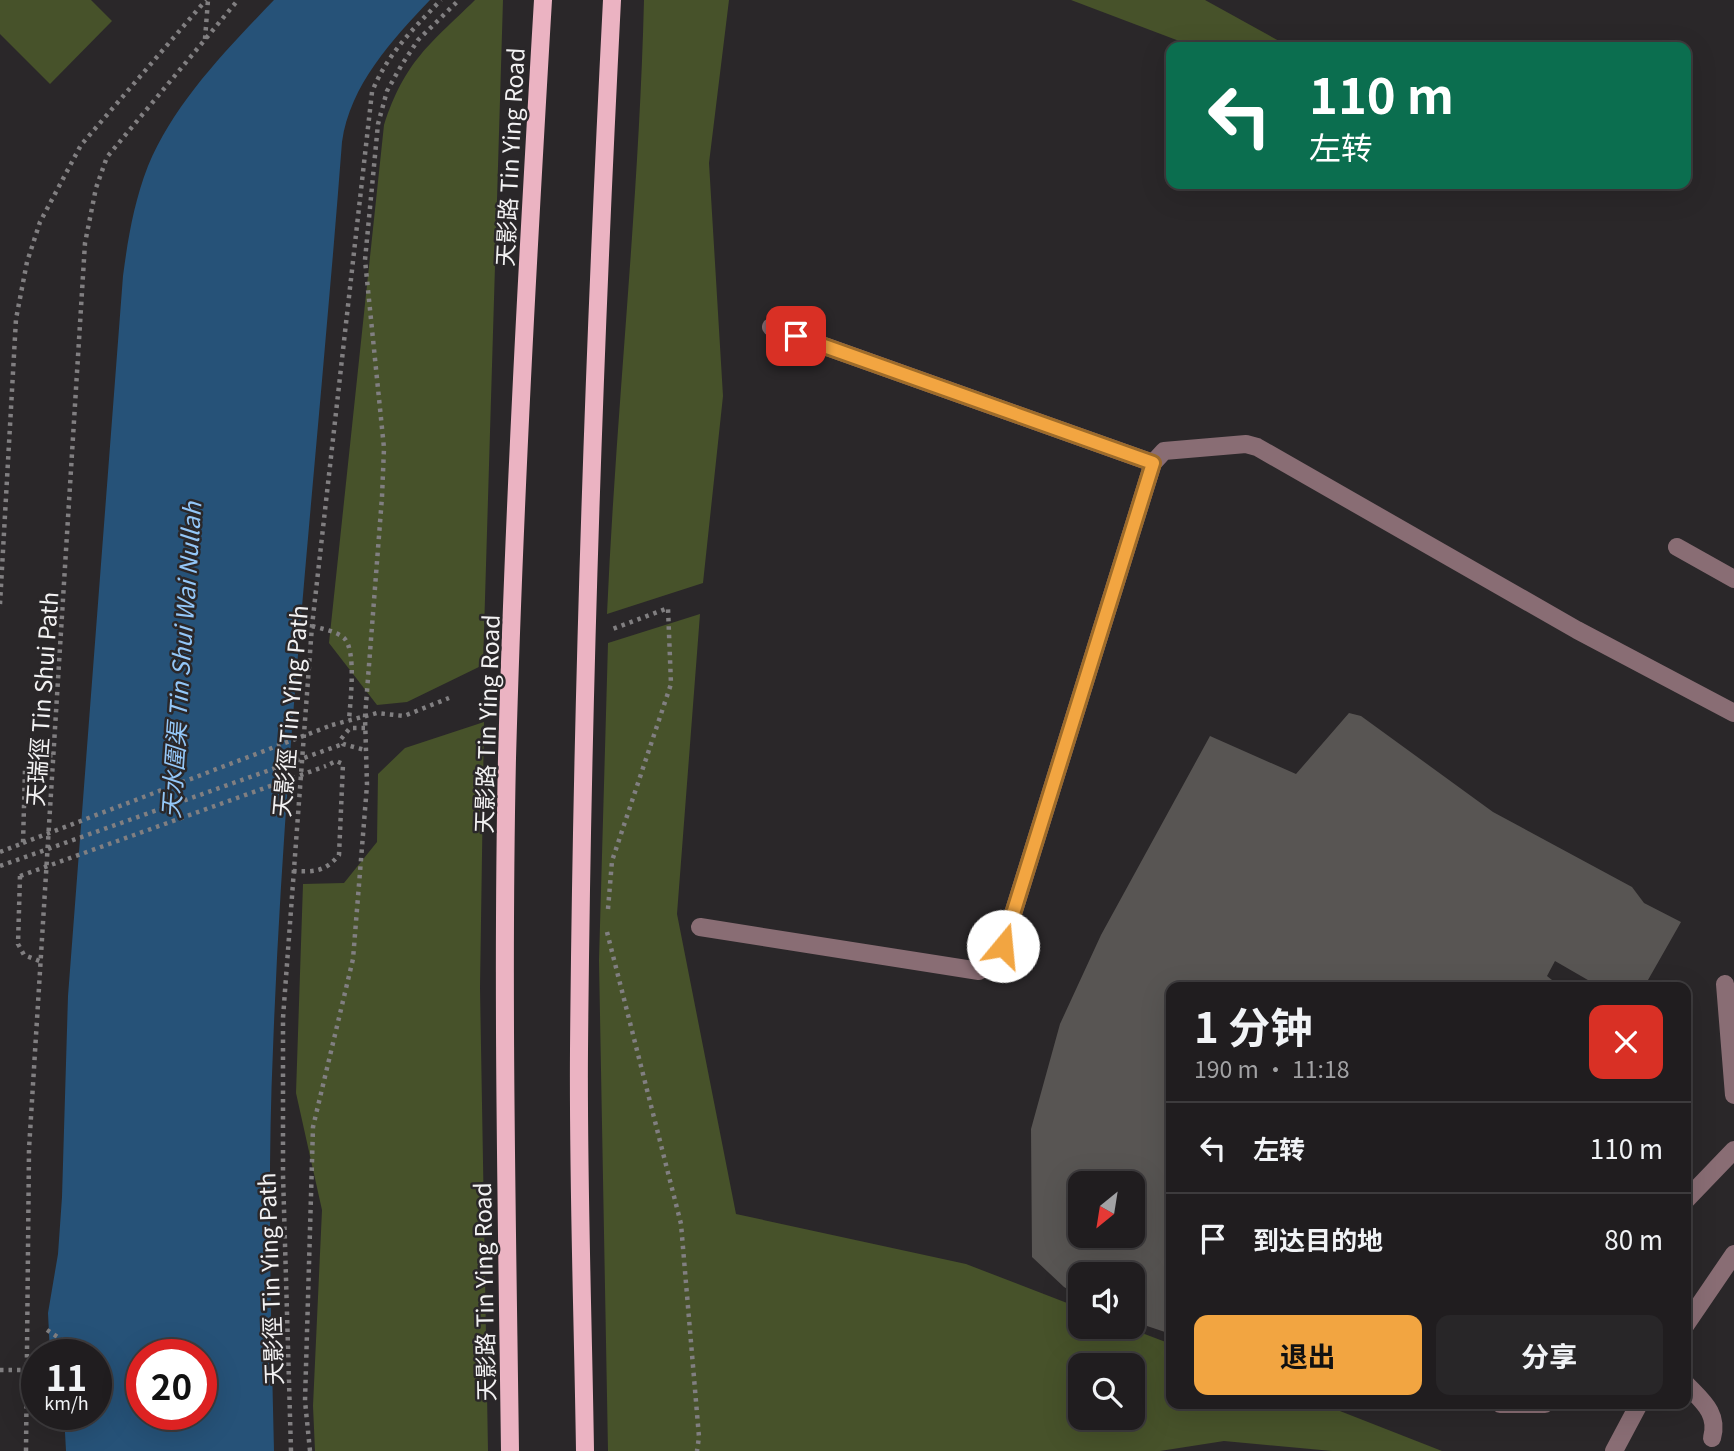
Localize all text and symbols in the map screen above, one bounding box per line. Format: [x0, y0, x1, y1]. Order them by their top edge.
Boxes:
street label: 天影路 Tin Ying Road [486, 47, 532, 267]
text: 110 m [1309, 57, 1454, 128]
icon: left [1194, 70, 1285, 161]
text: 左转 [1309, 123, 1373, 169]
pin [766, 306, 826, 366]
icon: arrive [777, 317, 815, 355]
water label: 天水圍渠 Tin Shui Wai Nullah [151, 499, 209, 820]
street label: 天瑞徑 Tin Shui Path [17, 591, 65, 807]
street label: 天影徑 Tin Ying Path [263, 604, 315, 818]
street label: 天影路 Tin Ying Road [465, 614, 507, 834]
position arrow [966, 909, 1040, 983]
text: 1 分钟 [1194, 994, 1312, 1055]
button: close [1589, 1005, 1663, 1079]
text: 190 m · 11:18 [1194, 1051, 1350, 1085]
icon: left [1194, 1129, 1232, 1167]
text: 左转 [1253, 1129, 1305, 1166]
text: 110 m [1590, 1129, 1663, 1166]
north arrow [1068, 1171, 1144, 1248]
map controls [1068, 1171, 1145, 1430]
street label: 天影徑 Tin Ying Path [248, 1172, 290, 1386]
street label: 天影路 Tin Ying Road [464, 1182, 502, 1402]
icon: arrive [1194, 1220, 1232, 1258]
text: 到达目的地 [1253, 1220, 1383, 1257]
text: 80 m [1604, 1220, 1663, 1257]
button: sound [1068, 1262, 1145, 1339]
button: 退出 [1194, 1315, 1422, 1395]
button: 分享 [1436, 1315, 1663, 1395]
speed limit sign: 20 [126, 1339, 217, 1430]
text: 11 [46, 1350, 87, 1401]
button: search [1068, 1353, 1145, 1430]
text: km/h [44, 1389, 89, 1415]

